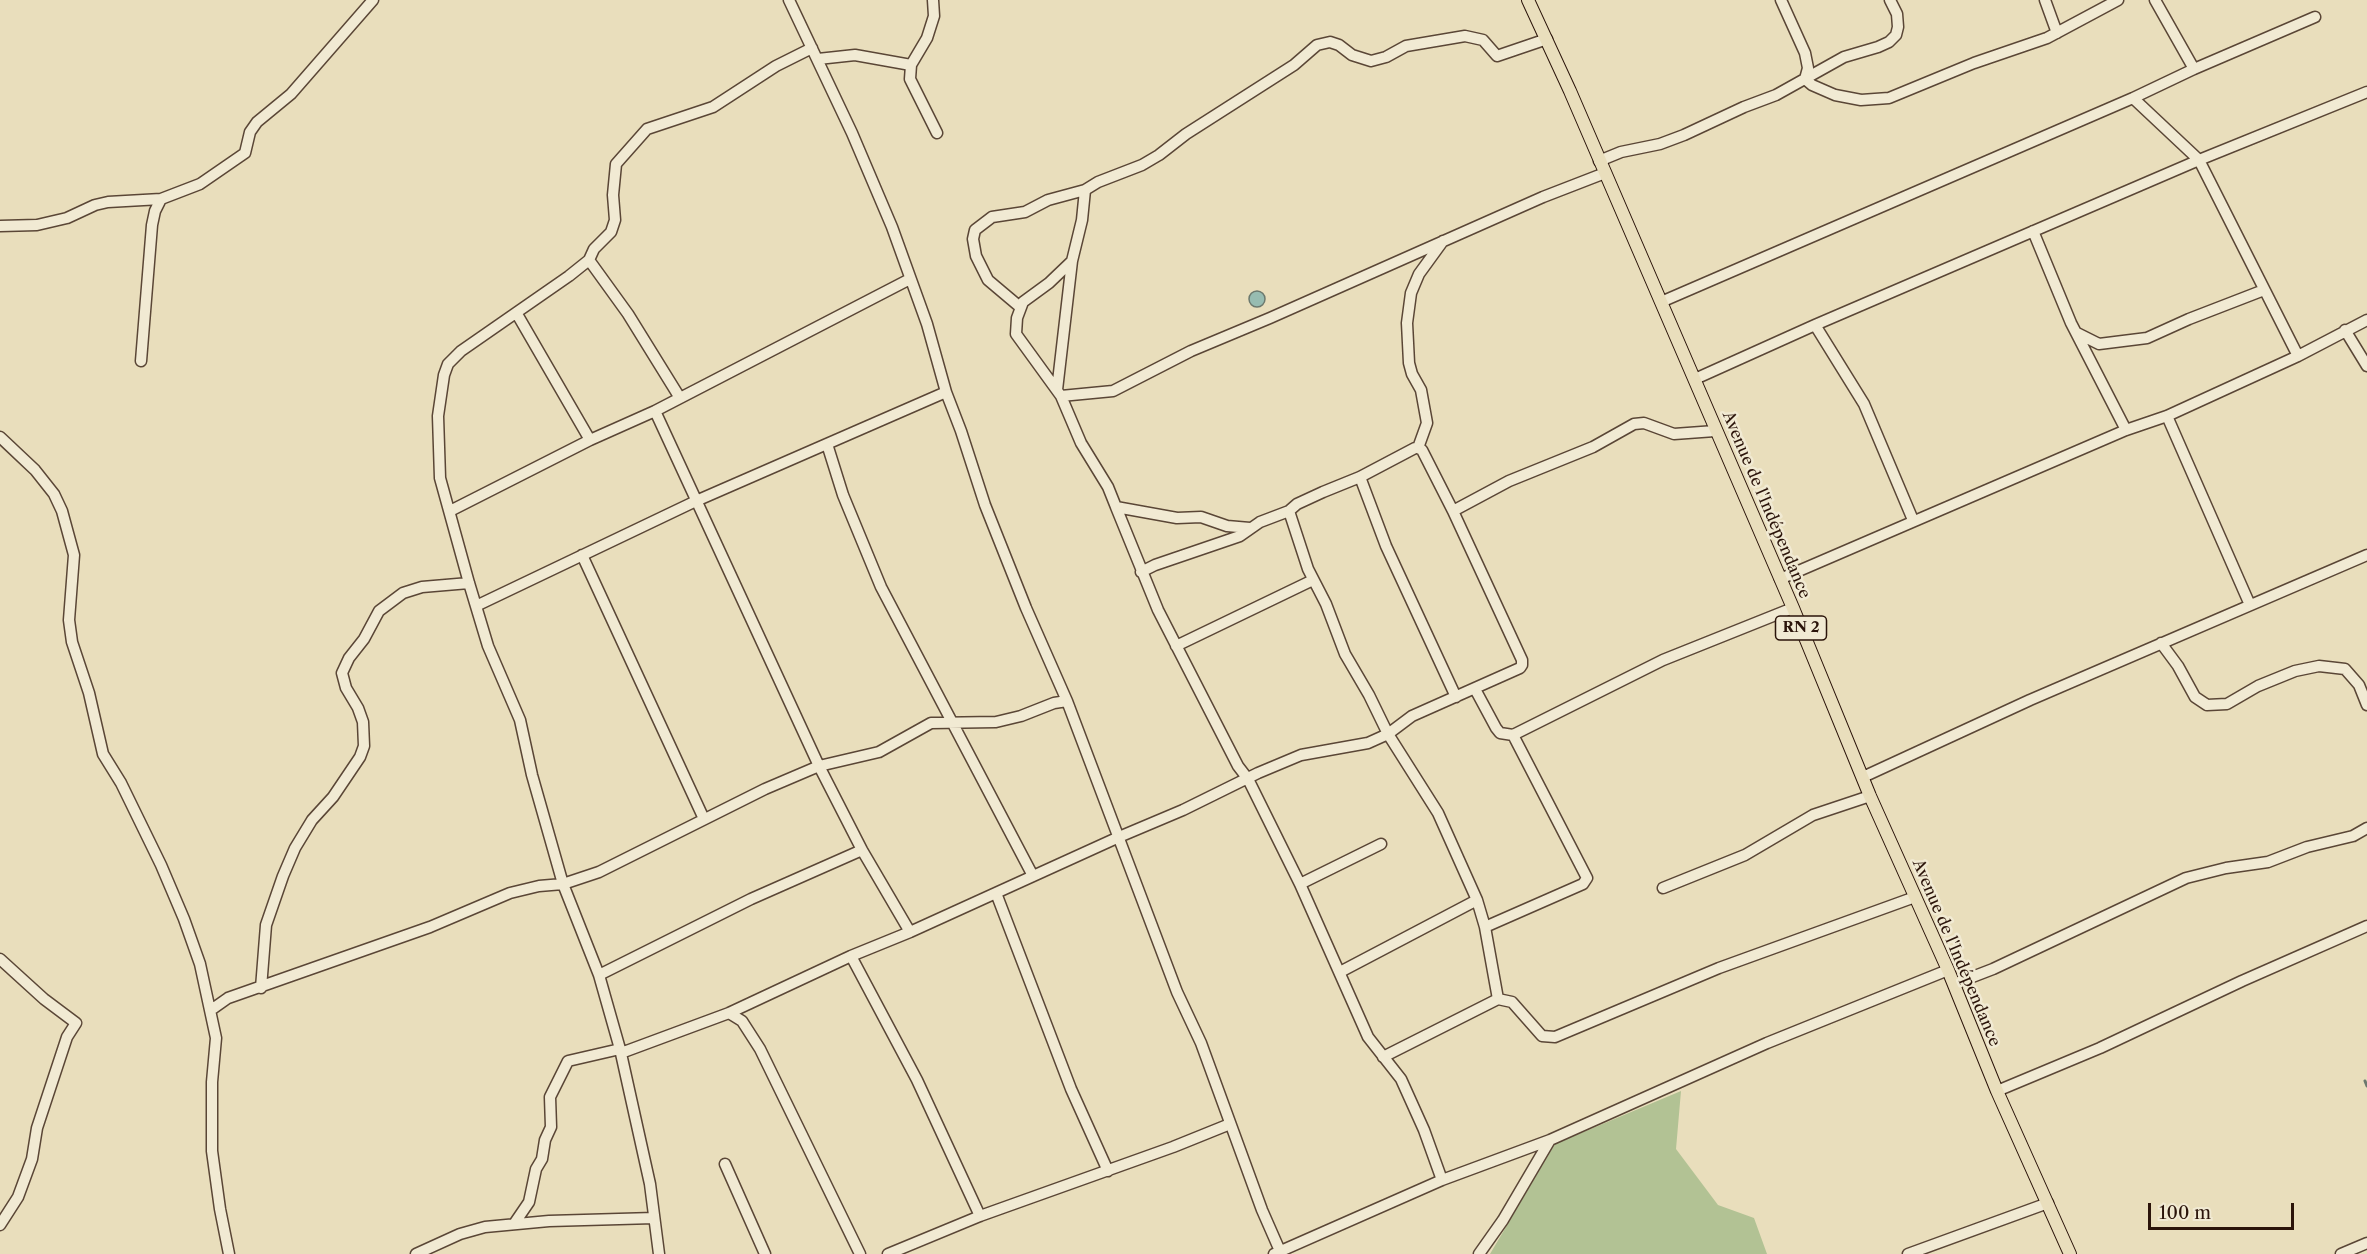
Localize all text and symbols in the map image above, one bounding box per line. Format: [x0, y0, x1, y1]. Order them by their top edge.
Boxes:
street label: Avenue de l'Indépendance [1718, 409, 1814, 601]
road number: RN 2 [1776, 616, 1826, 640]
street label: Avenue de l'Indépendance [1908, 857, 2004, 1049]
scale bar [2151, 1191, 2296, 1229]
text: 100 m [2159, 1202, 2211, 1224]

